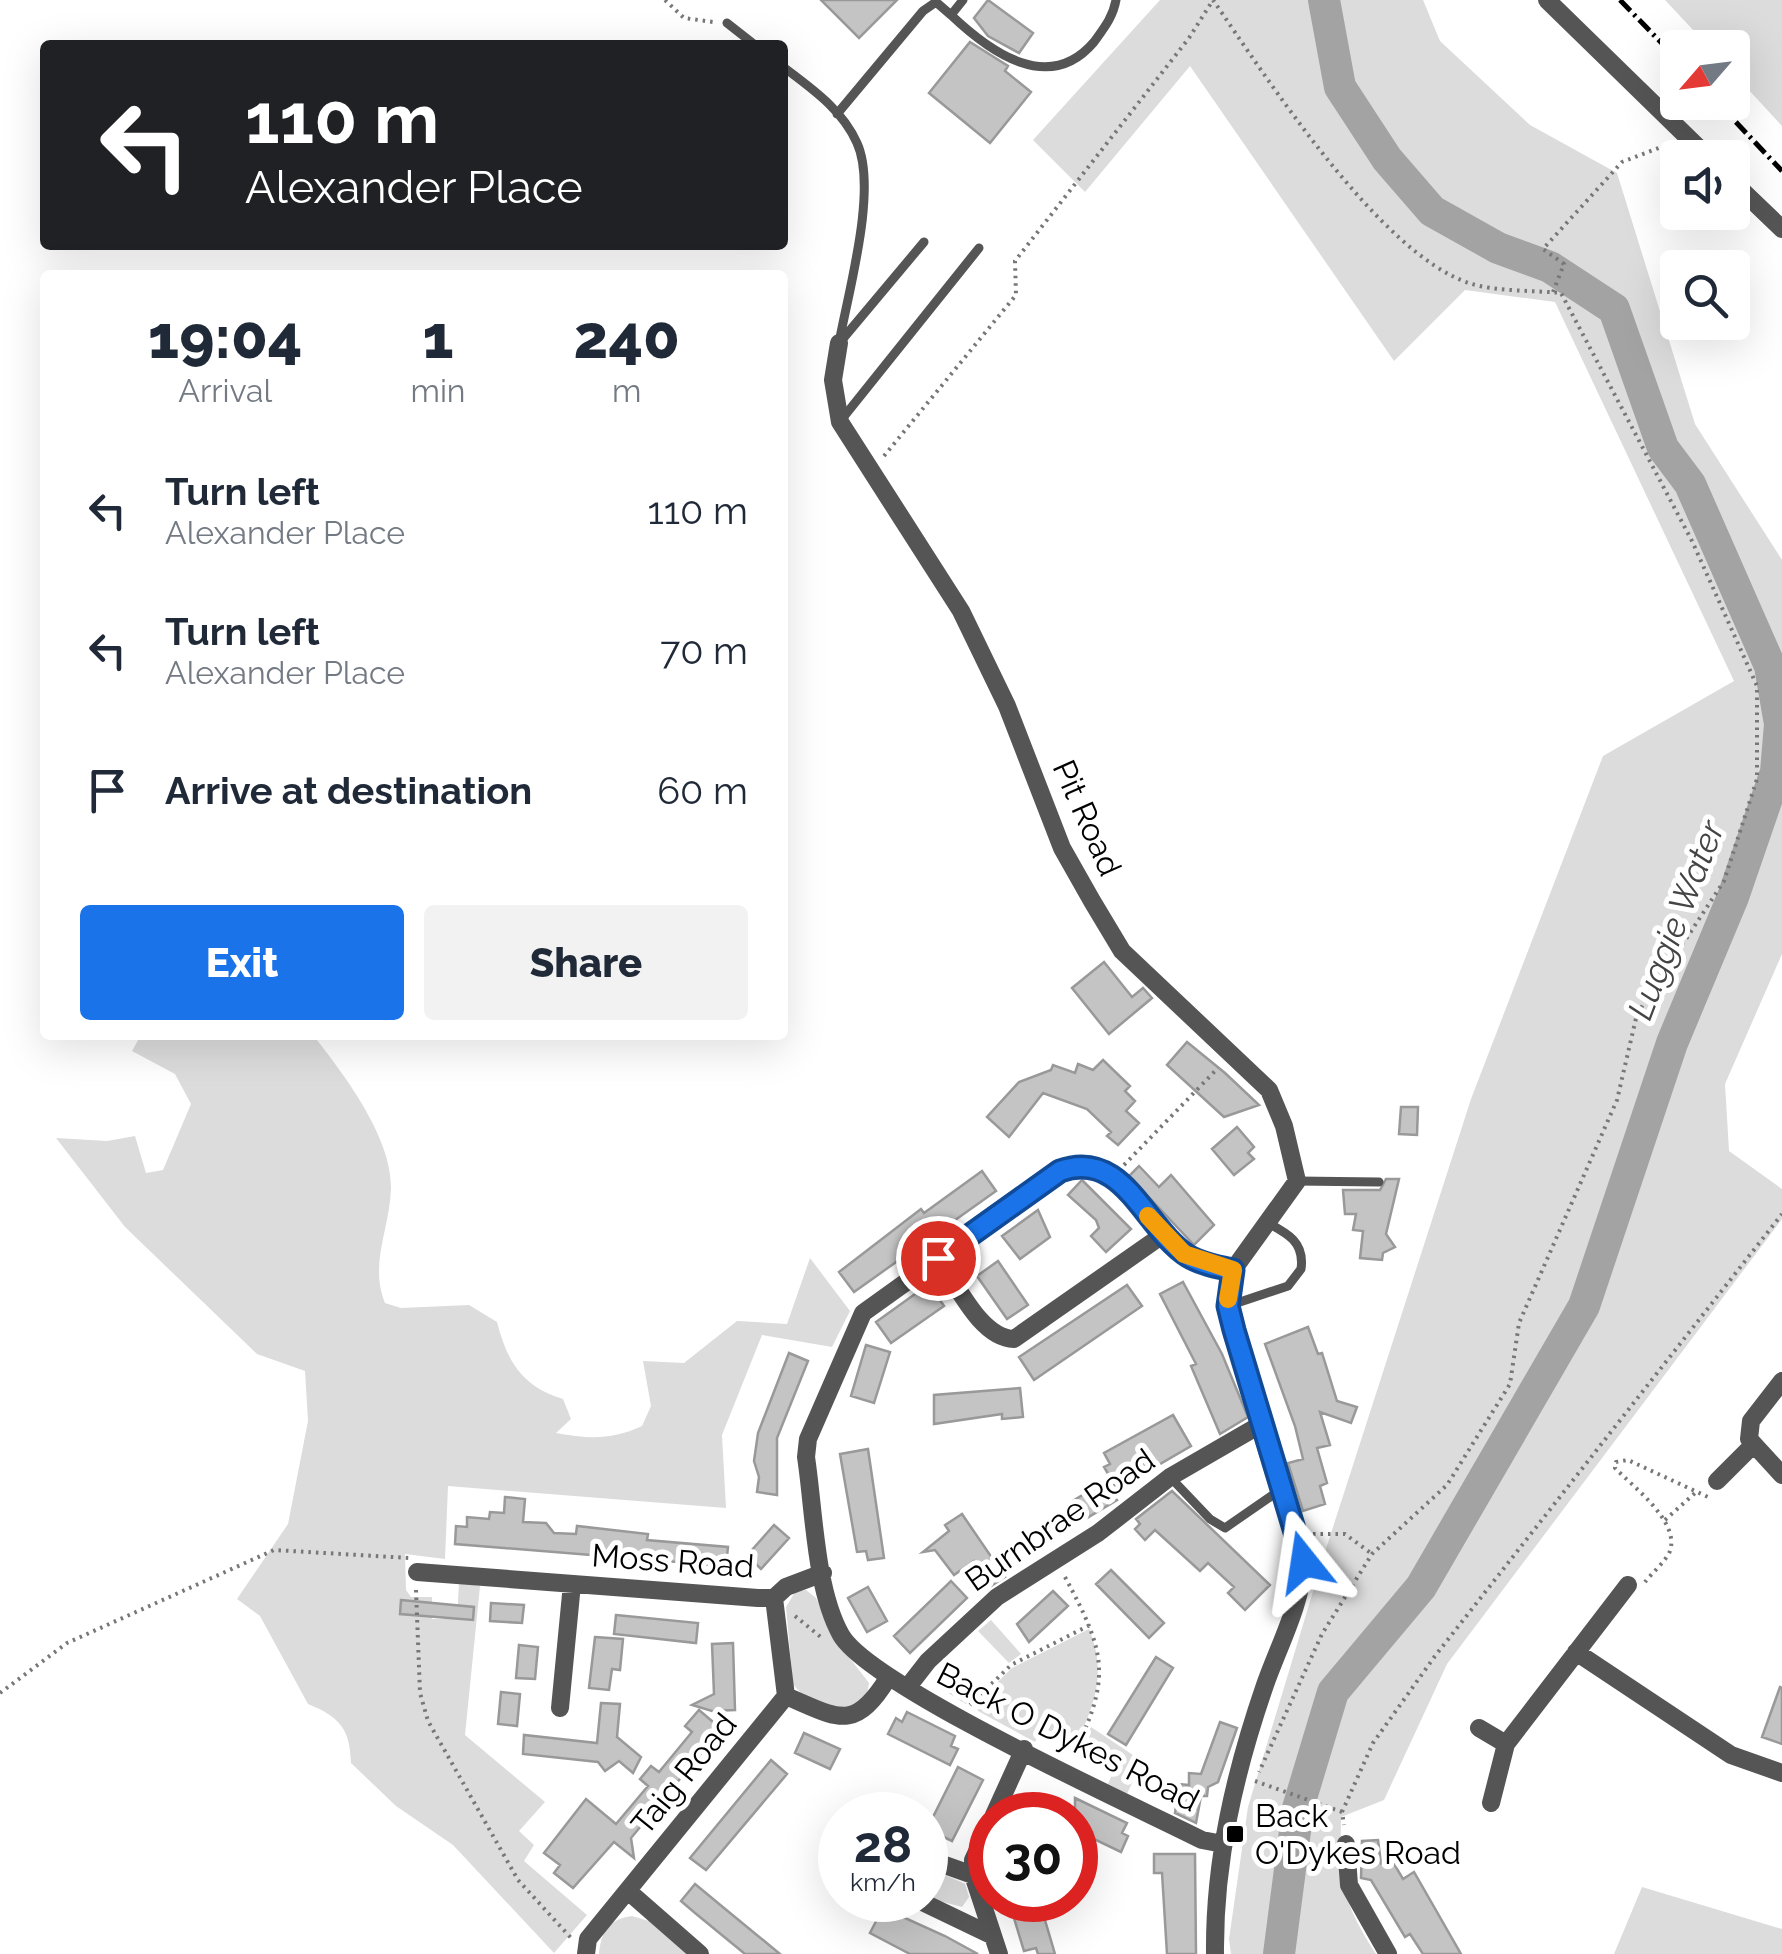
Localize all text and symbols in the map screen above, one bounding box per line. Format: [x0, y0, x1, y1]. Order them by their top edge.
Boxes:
north arrow [1660, 30, 1750, 120]
map controls [1660, 30, 1750, 340]
text: 110 m [245, 77, 439, 159]
icon: left [80, 80, 210, 210]
button: sound [1660, 140, 1750, 230]
text: Alexander Place [245, 161, 583, 214]
button: search [1660, 250, 1750, 340]
text: 19:04 [148, 302, 302, 372]
text: 1 [422, 302, 454, 372]
text: 240 [574, 302, 680, 372]
text: Arrival [178, 372, 272, 409]
text: min [410, 372, 466, 409]
text: m [612, 372, 641, 409]
text: Turn left [165, 469, 320, 514]
icon: left [80, 483, 135, 538]
text: 110 m [648, 488, 748, 533]
text: Alexander Place [165, 514, 405, 551]
text: Turn left [165, 609, 320, 654]
icon: left [80, 623, 135, 678]
text: 70 m [660, 628, 748, 673]
text: Alexander Place [165, 654, 405, 691]
street label: Pit Road [1046, 754, 1129, 881]
icon: arrive [80, 763, 135, 818]
text: Arrive at destination [165, 768, 532, 813]
text: 60 m [657, 768, 748, 813]
water label: Luggie Water [1619, 814, 1733, 1025]
button: Exit [80, 905, 404, 1020]
button: Share [424, 905, 748, 1020]
pin [896, 1216, 981, 1301]
icon: arrive [911, 1231, 966, 1286]
street label: Burnbrae Road [958, 1441, 1161, 1598]
position arrow [1252, 1510, 1356, 1614]
street label: Moss Road [591, 1536, 755, 1585]
street label: Back O Dykes Road [931, 1654, 1205, 1819]
street label: Taig Road [624, 1706, 744, 1842]
speed limit sign: 30 [968, 1792, 1098, 1922]
place label: Back O'Dykes Road [1255, 1797, 1461, 1871]
text: 28 [854, 1815, 912, 1874]
marker: Back O'Dykes Road [1224, 1823, 1246, 1845]
text: km/h [850, 1867, 916, 1897]

